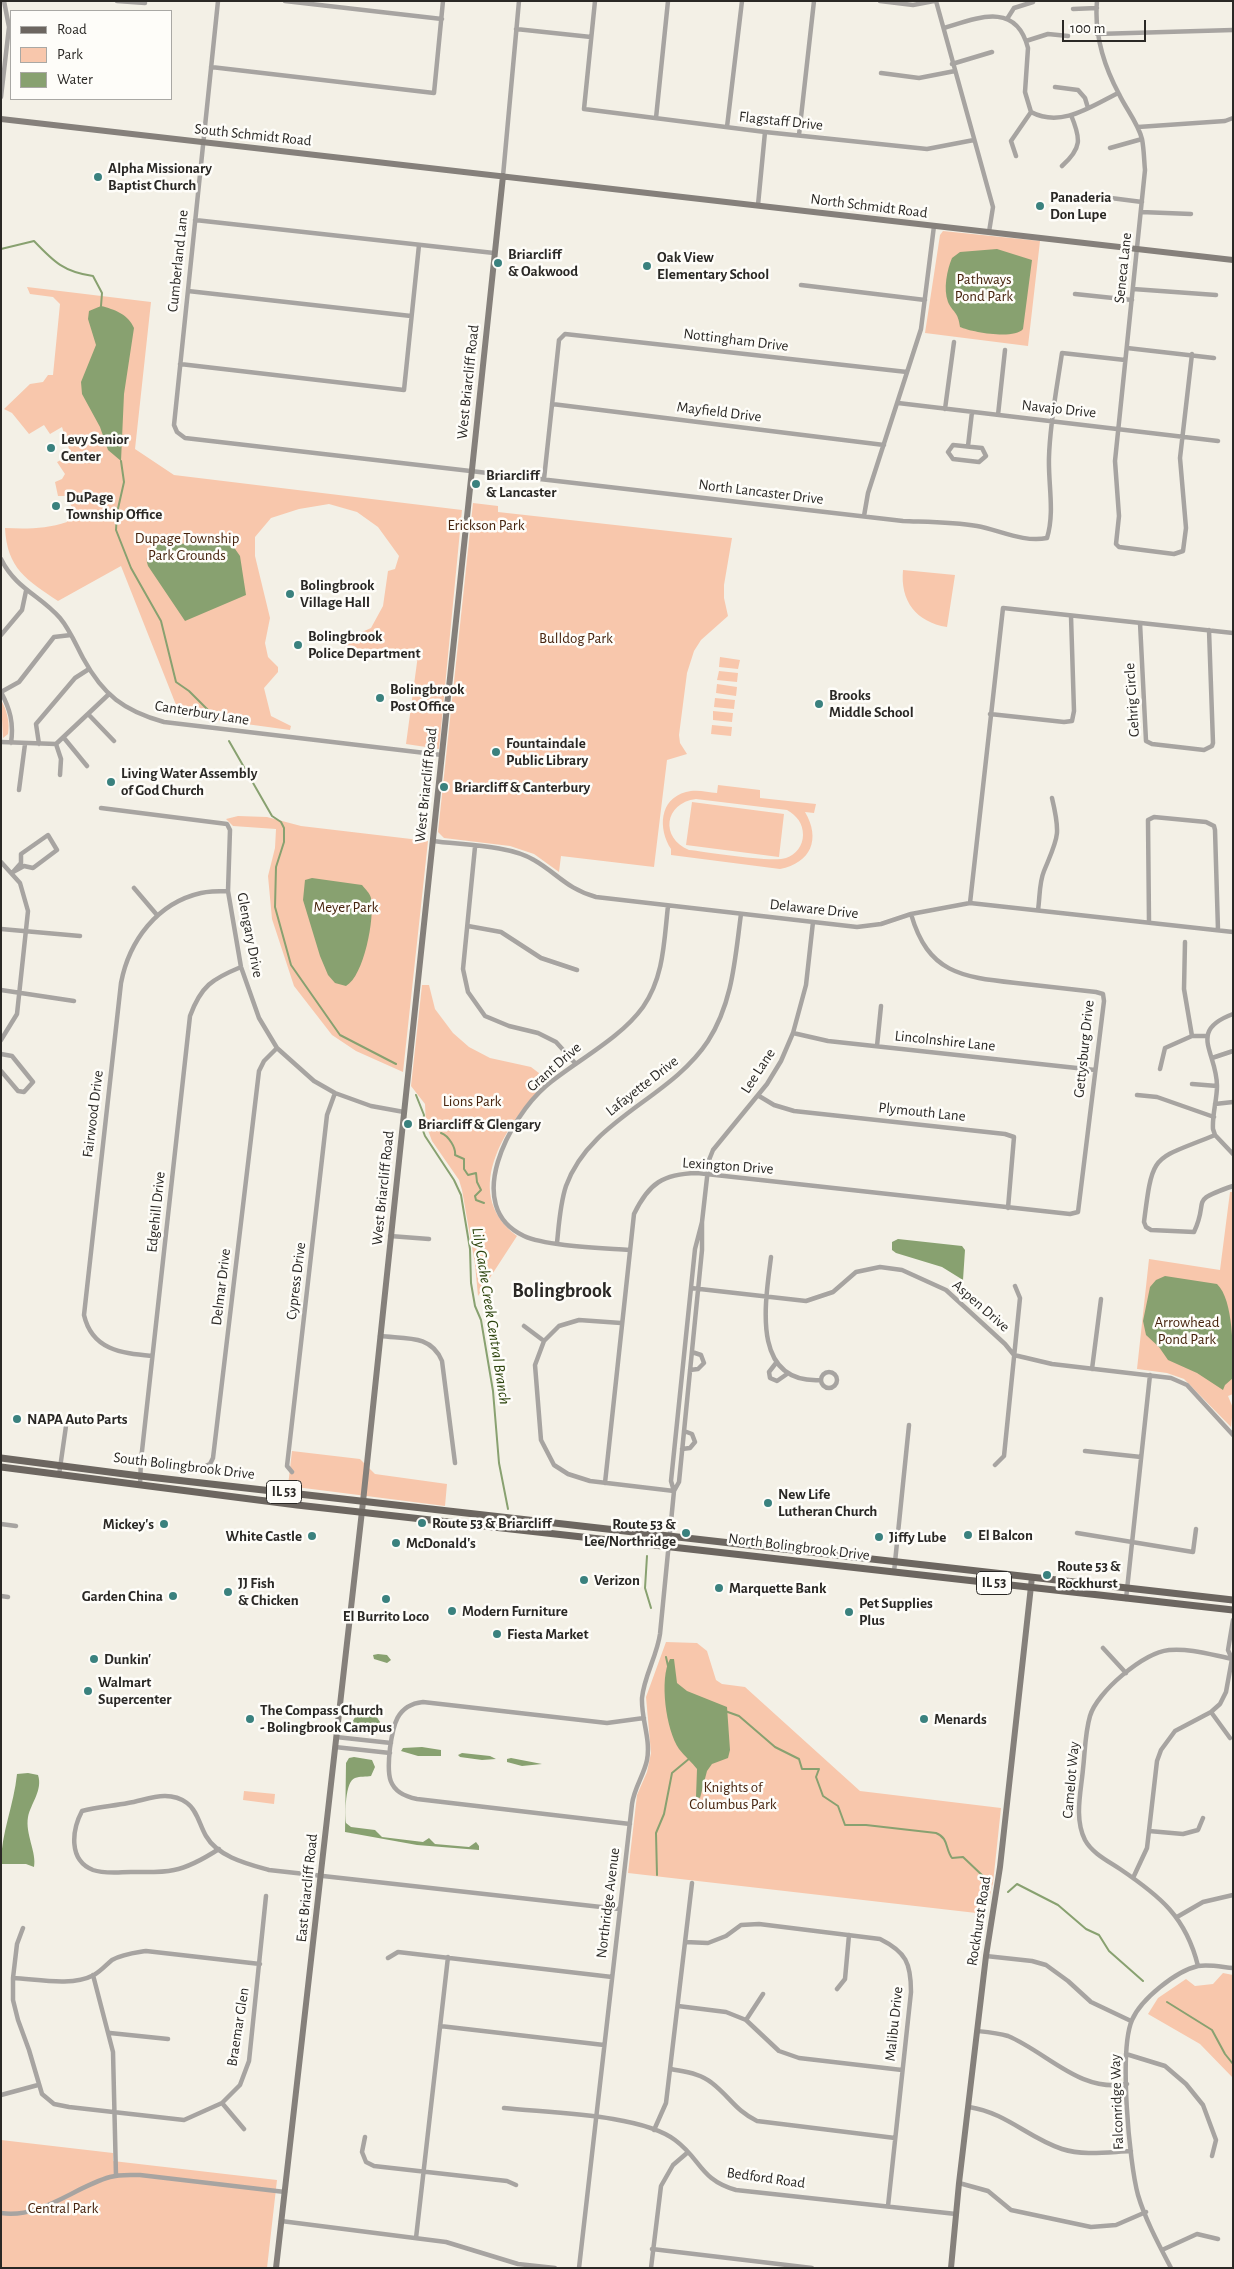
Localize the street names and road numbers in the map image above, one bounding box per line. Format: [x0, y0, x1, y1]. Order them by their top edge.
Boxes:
street label: Flagstaff Drive [738, 108, 824, 134]
street label: South Schmidt Road [194, 120, 312, 150]
street label: North Schmidt Road [809, 190, 929, 222]
street label: Cumberland Lane [164, 209, 192, 313]
street label: Seneca Lane [1110, 232, 1136, 304]
street label: West Briarcliff Road [453, 324, 483, 440]
street label: Nottingham Drive [682, 325, 790, 355]
street label: Navajo Drive [1021, 396, 1097, 422]
street label: Mayfield Drive [676, 398, 762, 426]
street label: North Lancaster Drive [697, 475, 825, 509]
street label: Gehrig Circle [1120, 662, 1144, 738]
street label: Canterbury Lane [153, 697, 251, 729]
street label: West Briarcliff Road [411, 727, 441, 843]
street label: Glengary Drive [233, 891, 267, 979]
street label: Delaware Drive [769, 895, 859, 923]
street label: Gettysburg Drive [1070, 999, 1098, 1099]
street label: Lincolnshire Lane [894, 1027, 996, 1055]
street label: Grant Drive [523, 1038, 585, 1096]
street label: Lee Lane [737, 1045, 779, 1097]
street label: Lafayette Drive [602, 1052, 682, 1120]
street label: Fairwood Drive [79, 1069, 107, 1159]
street label: Plymouth Lane [877, 1098, 967, 1126]
street label: West Briarcliff Road [368, 1130, 398, 1246]
street label: Lexington Drive [682, 1154, 774, 1178]
street label: Edgehill Drive [143, 1171, 169, 1253]
street label: Cypress Drive [282, 1241, 310, 1321]
street label: Delmar Drive [207, 1247, 235, 1327]
street label: Aspen Drive [949, 1276, 1013, 1336]
street label: South Bolingbrook Drive [112, 1448, 256, 1484]
road number: IL 53 [266, 1480, 302, 1504]
street label: North Bolingbrook Drive [727, 1529, 871, 1565]
road number: IL 53 [976, 1572, 1012, 1595]
street label: Camelot Way [1059, 1741, 1083, 1819]
street label: East Briarcliff Road [292, 1833, 322, 1943]
street label: Northridge Avenue [592, 1847, 624, 1959]
street label: Rockhurst Road [963, 1875, 995, 1967]
street label: Braemar Glen [223, 1986, 253, 2068]
street label: Malibu Drive [881, 1986, 907, 2062]
street label: Falconridge Way [1106, 2054, 1128, 2150]
street label: Bedford Road [726, 2164, 806, 2192]

